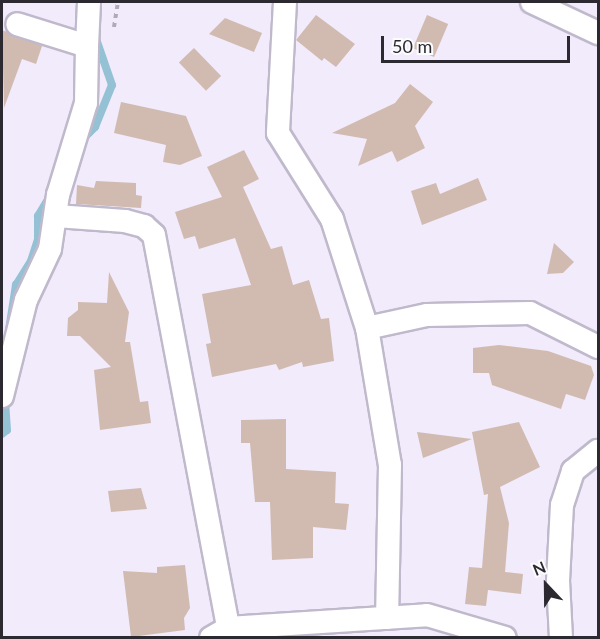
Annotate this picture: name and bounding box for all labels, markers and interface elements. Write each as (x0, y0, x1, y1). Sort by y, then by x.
scale bar (384, 24, 573, 62)
text: 50 m (392, 35, 432, 57)
north arrow (516, 555, 576, 615)
text: N (530, 557, 548, 579)

